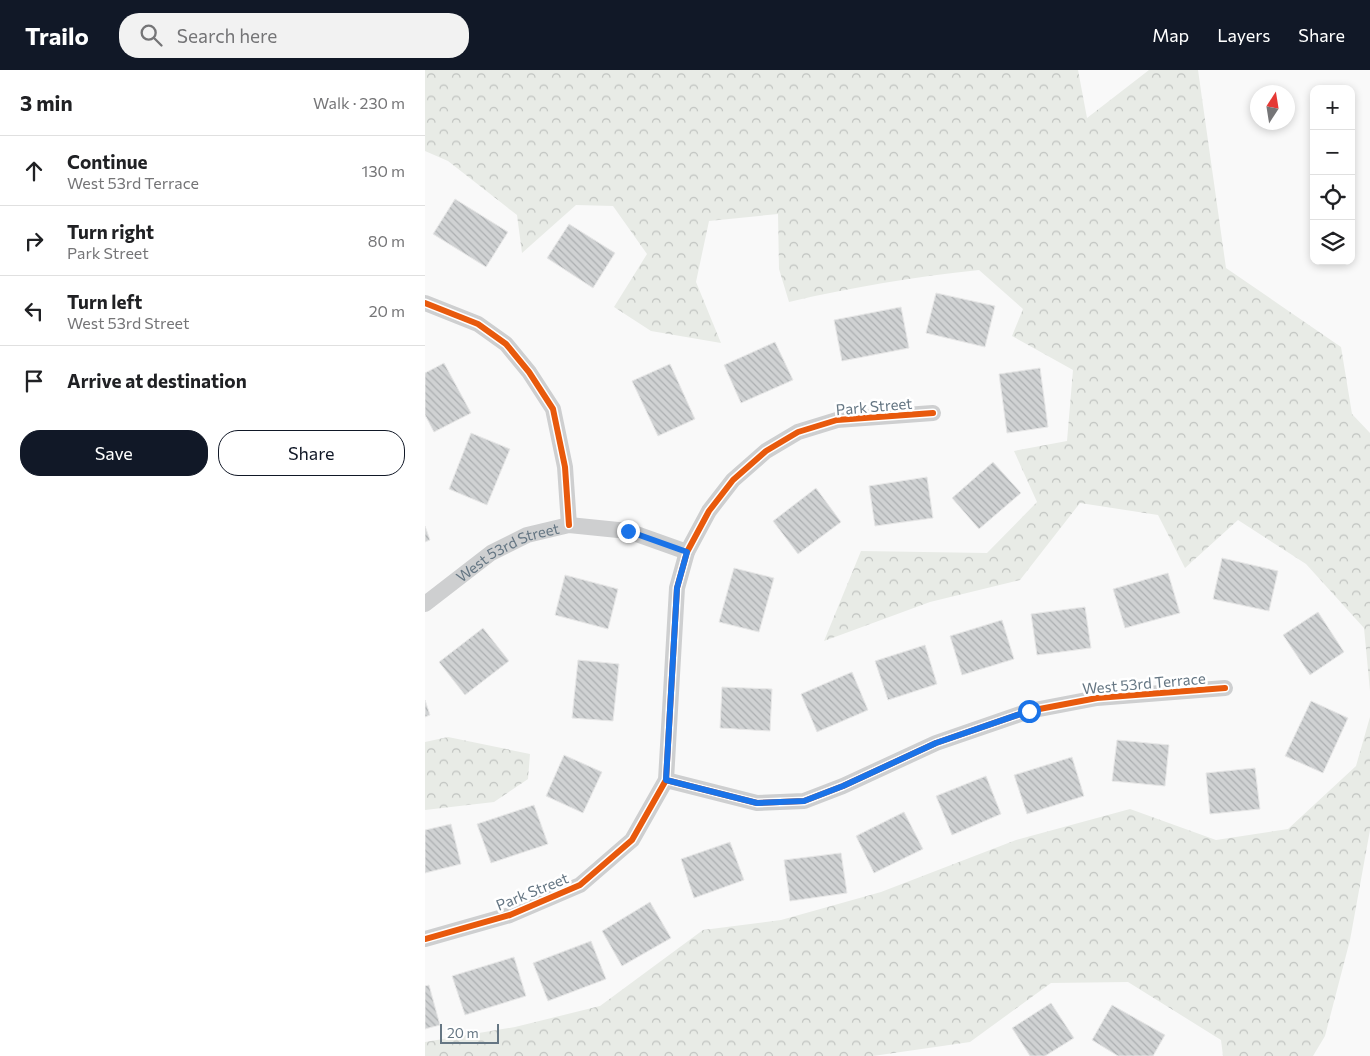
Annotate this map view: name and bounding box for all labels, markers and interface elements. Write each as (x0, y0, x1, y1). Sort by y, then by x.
search box (119, 13, 469, 58)
text: Trailo (25, 21, 89, 50)
icon: search (137, 21, 165, 49)
text: Search here (177, 24, 277, 47)
text: Map (1152, 24, 1189, 46)
text: Layers (1217, 24, 1270, 46)
text: Share (1298, 24, 1345, 46)
north arrow (1250, 85, 1295, 130)
map controls (1310, 85, 1355, 265)
button: + (1310, 85, 1355, 130)
text: 3 min (20, 90, 73, 115)
text: Walk · 230 m (313, 93, 405, 112)
button: − (1310, 130, 1355, 175)
text: Continue (67, 150, 147, 173)
icon: ahead (20, 157, 48, 185)
text: 130 m (362, 161, 405, 180)
text: West 53rd Terrace (67, 173, 199, 192)
button: locate (1310, 175, 1355, 220)
text: Turn right (67, 220, 154, 243)
button: layers (1310, 220, 1355, 265)
icon: right (20, 227, 48, 255)
text: 80 m (368, 231, 405, 250)
text: Park Street (67, 243, 149, 262)
text: Turn left (67, 290, 142, 313)
icon: left (20, 297, 48, 325)
text: 20 m (369, 301, 405, 320)
text: West 53rd Street (67, 313, 189, 332)
icon: arrive (20, 367, 48, 395)
text: Arrive at destination (67, 369, 247, 392)
street label: Park Street (835, 394, 913, 418)
button: Save (20, 430, 208, 476)
button: Share (218, 430, 405, 476)
street label: West 53rd Street (452, 519, 561, 586)
route end (617, 520, 640, 543)
street label: West 53rd Terrace (1082, 669, 1207, 697)
route start (1018, 700, 1041, 723)
street label: Park Street (493, 868, 571, 914)
scale bar (440, 1021, 499, 1044)
text: 20 m (447, 1024, 479, 1041)

